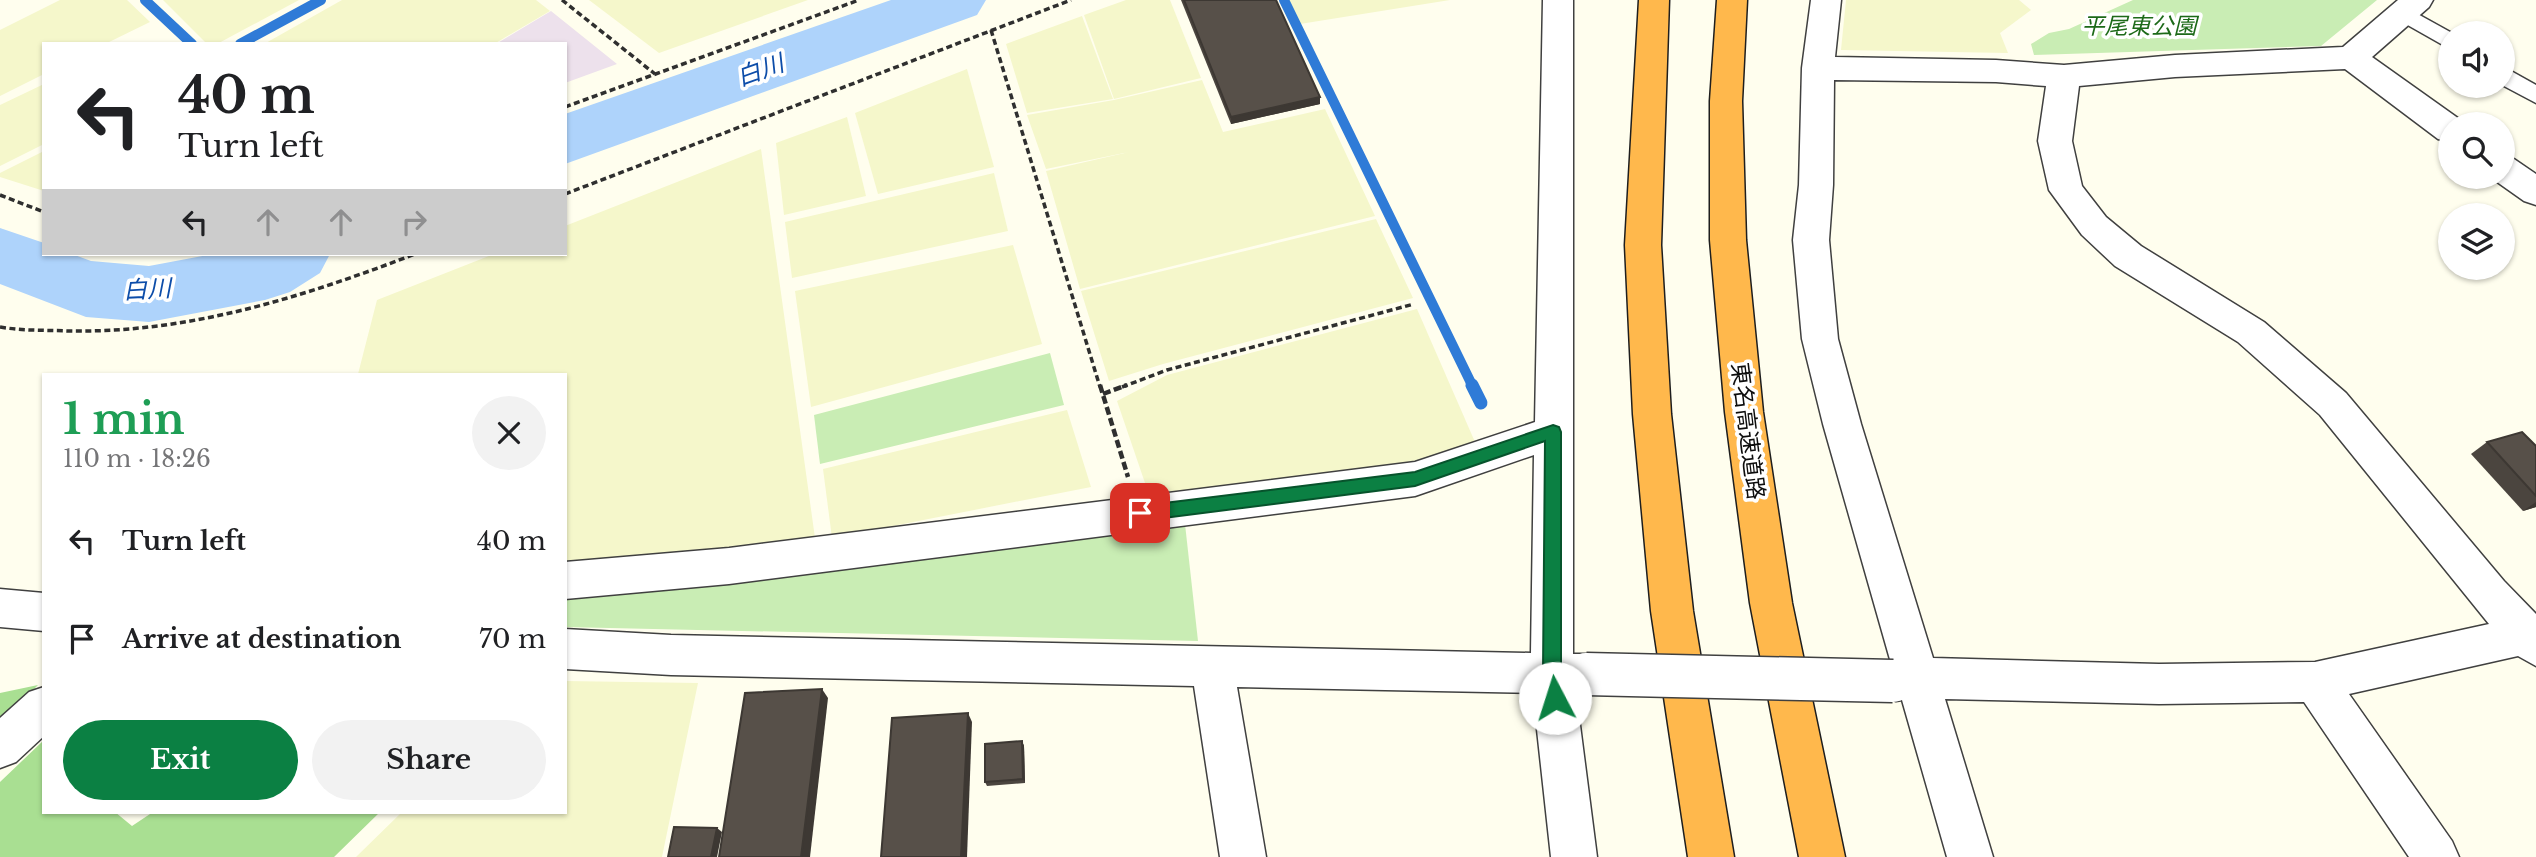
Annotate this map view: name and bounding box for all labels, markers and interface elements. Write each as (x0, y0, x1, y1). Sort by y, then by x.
park label: 平尾東公園 (2082, 12, 2200, 40)
map controls (2438, 21, 2515, 280)
button: sound (2438, 21, 2515, 98)
water label: 白川 (732, 47, 790, 92)
text: 40 m (178, 65, 315, 126)
icon: left (63, 70, 154, 161)
button: search (2438, 112, 2515, 189)
text: Turn left (178, 126, 324, 166)
icon: left (176, 203, 214, 241)
icon: ahead (249, 203, 287, 241)
icon: ahead (322, 203, 360, 241)
icon: right (395, 203, 433, 241)
button: layers (2438, 203, 2515, 280)
water label: 白川 (122, 273, 175, 305)
street label: 東名高速道路 (1726, 361, 1770, 501)
text: 1 min (63, 393, 185, 445)
button: close (472, 396, 546, 470)
text: 110 m · 18:26 (63, 445, 211, 473)
pin (1110, 483, 1170, 543)
icon: arrive (1121, 494, 1159, 532)
icon: left (63, 522, 101, 560)
text: Turn left (122, 525, 246, 557)
text: 40 m (477, 525, 546, 557)
icon: arrive (63, 620, 101, 658)
text: Arrive at destination (122, 623, 402, 655)
text: 70 m (479, 623, 546, 655)
position arrow (1518, 661, 1592, 735)
button: Exit (63, 720, 298, 800)
button: Share (312, 720, 546, 800)

